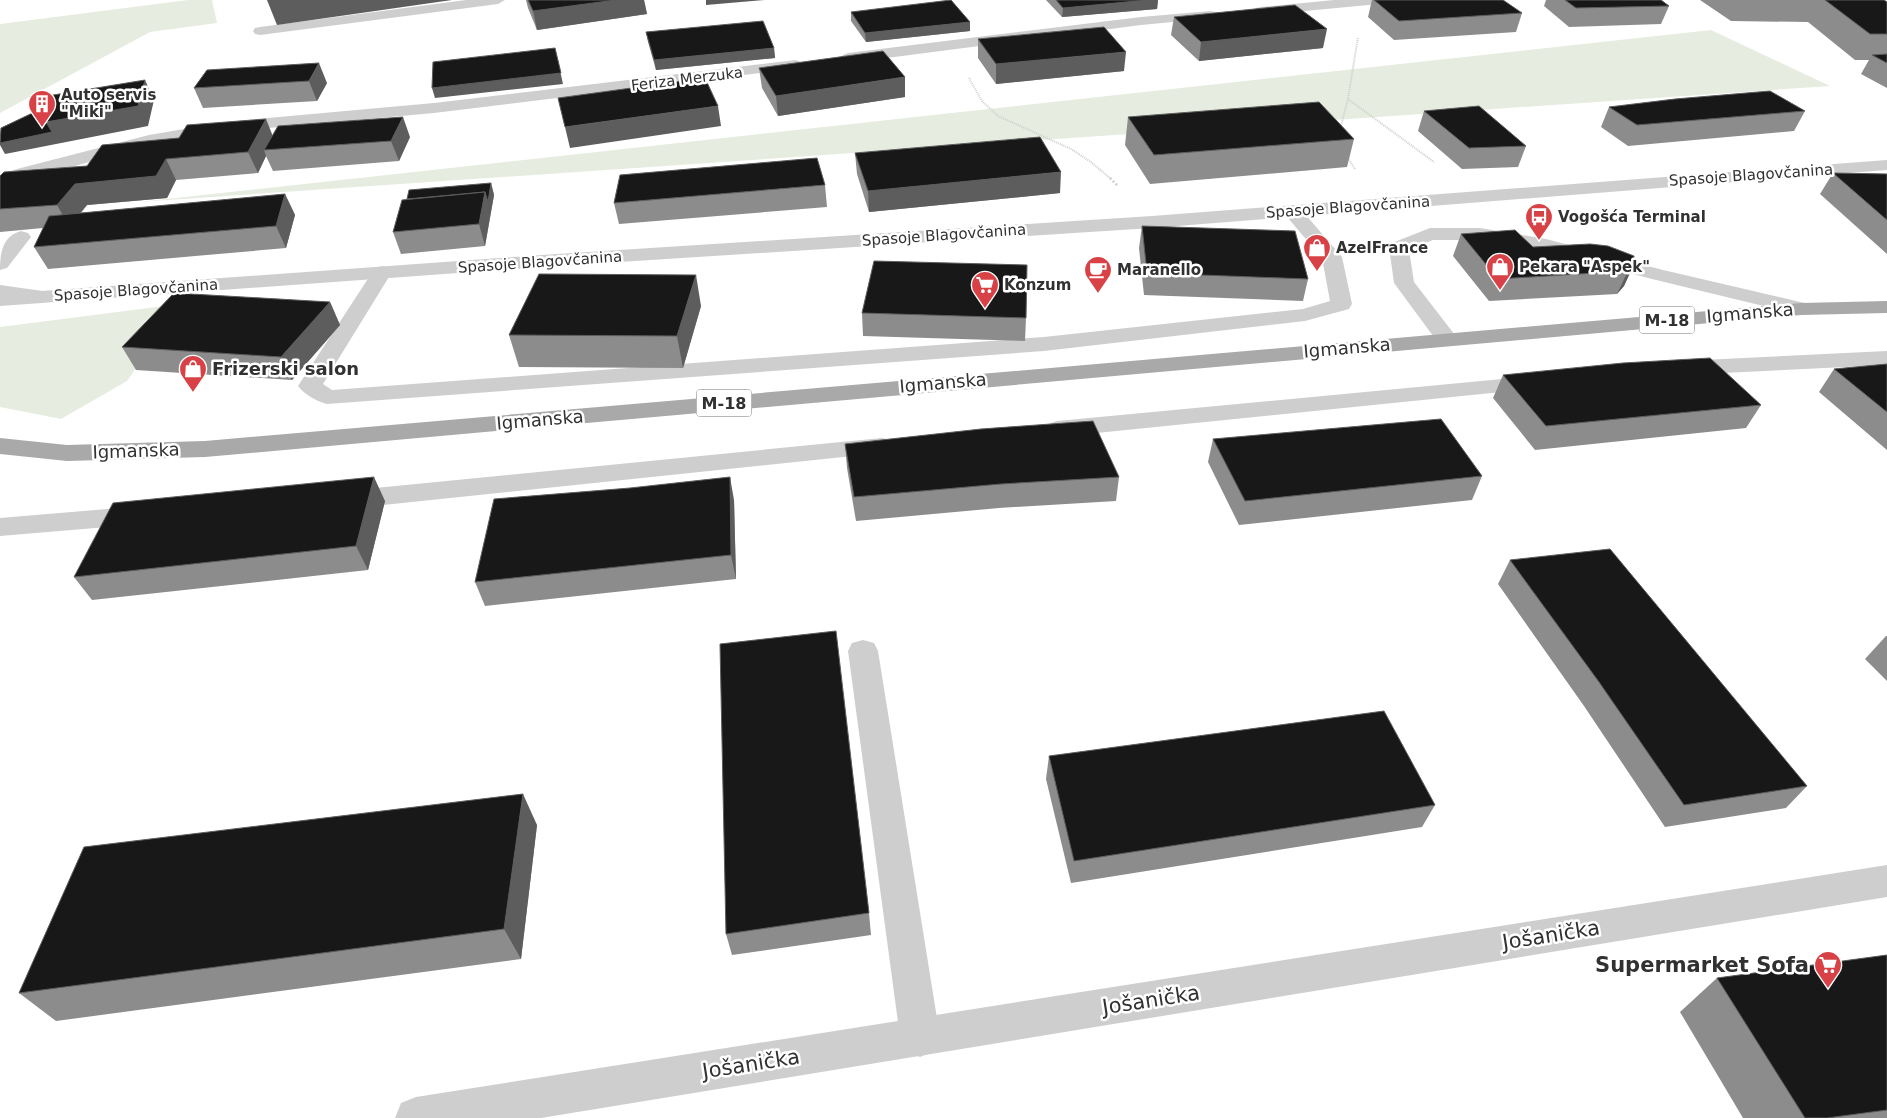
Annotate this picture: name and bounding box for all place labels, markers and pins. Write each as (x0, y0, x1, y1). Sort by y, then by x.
place label: Auto servis "Miki" (61, 86, 156, 121)
building icon: Auto servis "Miki" (27, 89, 57, 128)
bus stop icon: Vogošća Terminal (1524, 202, 1554, 241)
place label: Vogošća Terminal (1558, 208, 1706, 226)
shop icon: AzelFrance (1302, 233, 1332, 272)
place label: AzelFrance (1336, 239, 1428, 257)
shop icon: Pekara "Aspek" (1485, 252, 1515, 291)
cafe icon: Maranello (1083, 255, 1113, 294)
place label: Pekara "Aspek" (1519, 258, 1650, 276)
place label: Maranello (1117, 261, 1201, 279)
supermarket icon: Konzum (970, 270, 1000, 309)
place label: Konzum (1004, 276, 1071, 294)
shop icon: Frizerski salon (178, 354, 208, 393)
place label: Frizerski salon (212, 358, 359, 379)
supermarket icon: Supermarket Sofa (1813, 950, 1843, 989)
place label: Supermarket Sofa (1595, 953, 1809, 977)

